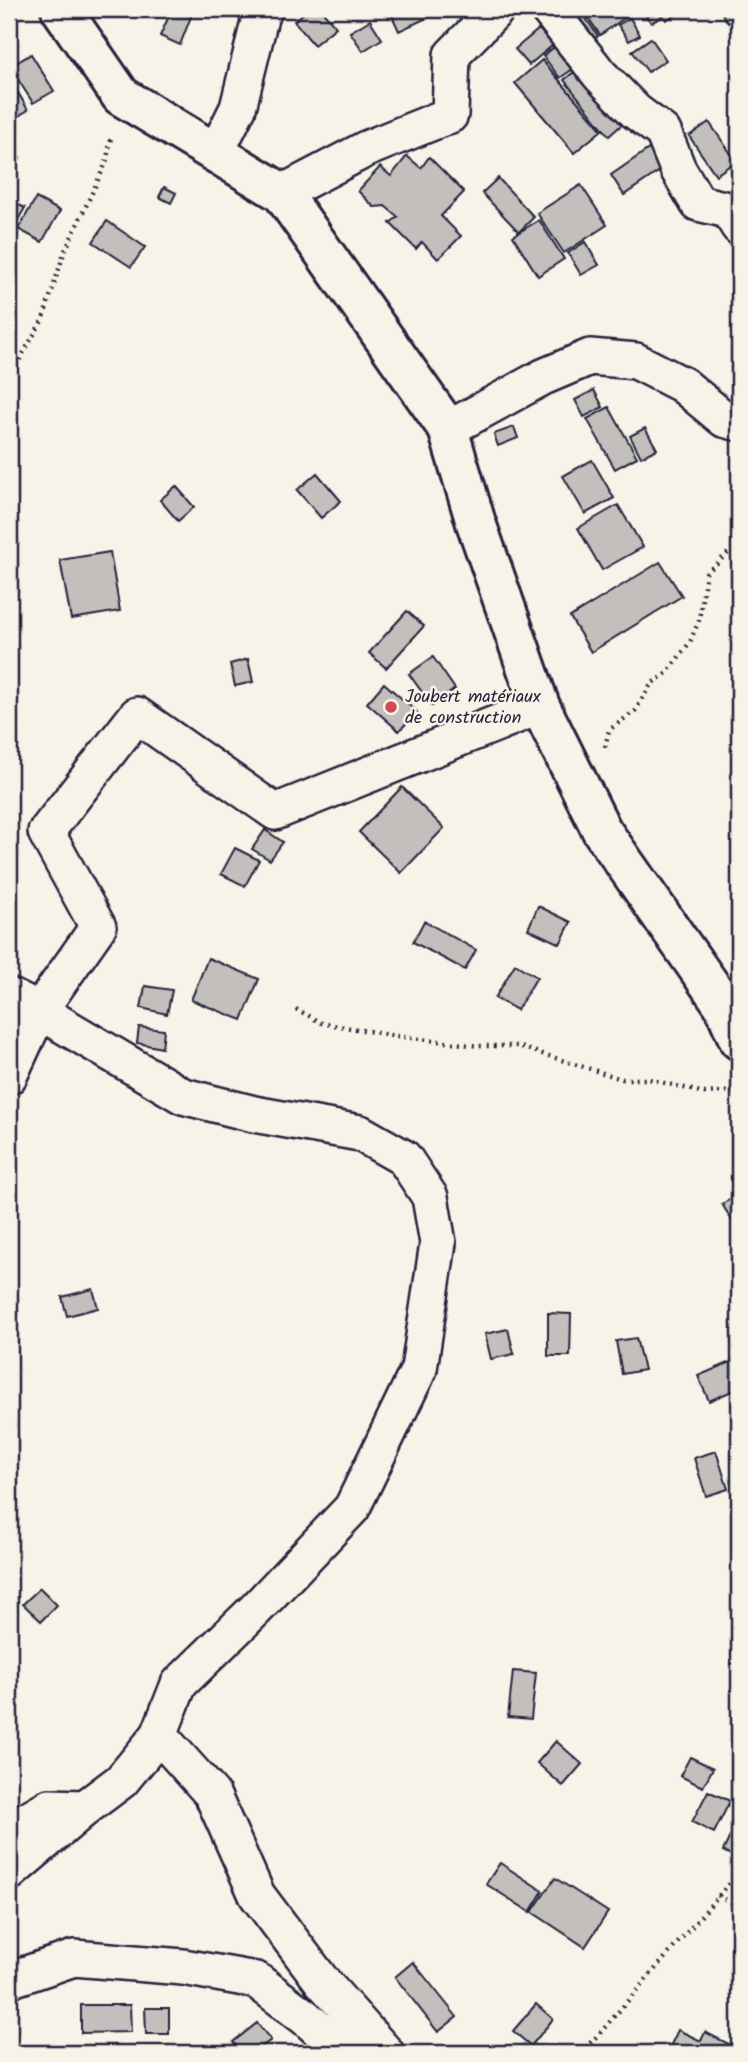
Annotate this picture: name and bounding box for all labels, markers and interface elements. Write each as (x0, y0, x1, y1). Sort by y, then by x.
place label: Joubert matériaux de construction (405, 683, 541, 733)
marker: Joubert matériaux de construction (383, 699, 399, 715)

